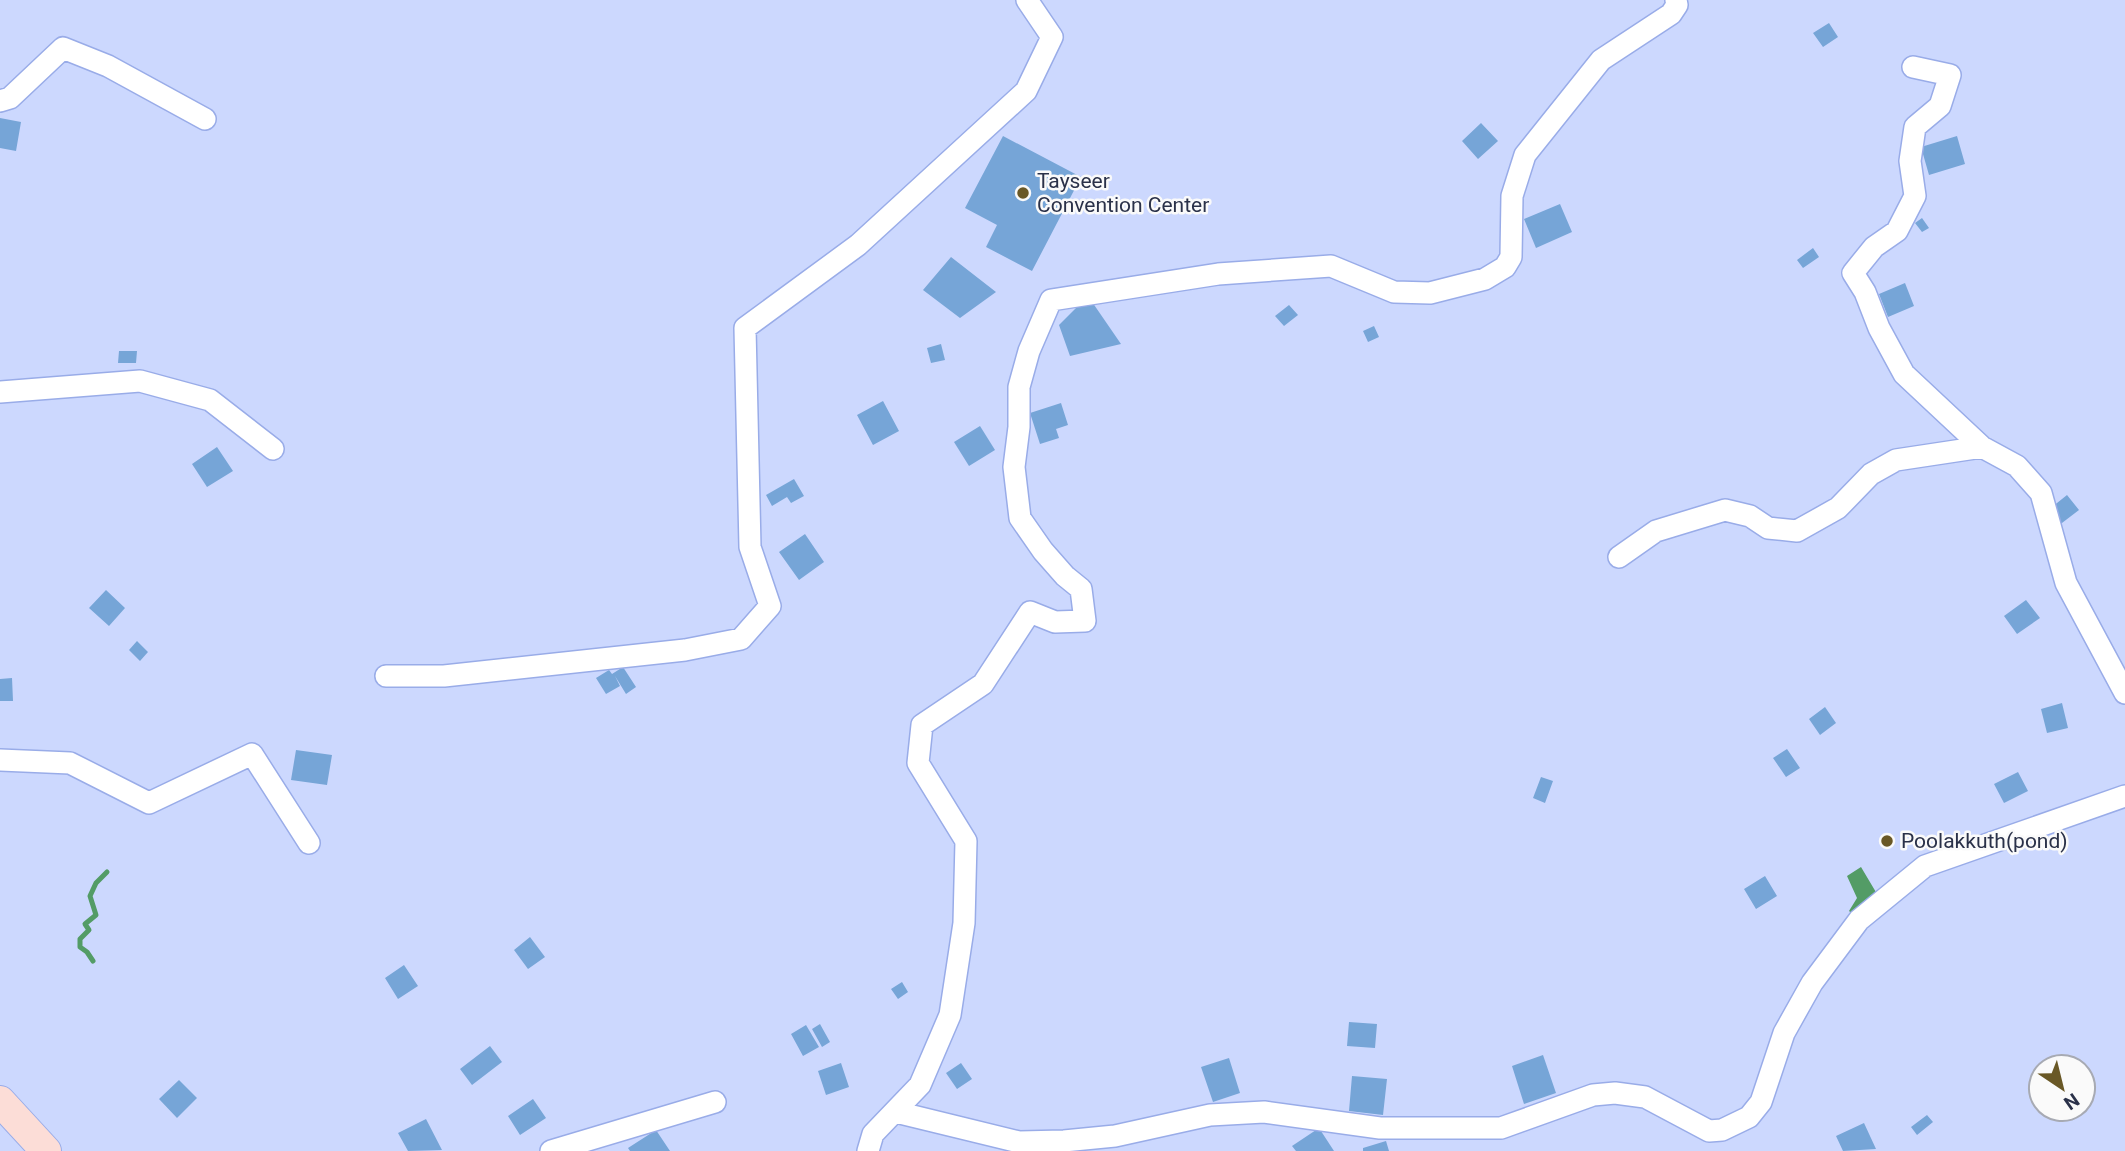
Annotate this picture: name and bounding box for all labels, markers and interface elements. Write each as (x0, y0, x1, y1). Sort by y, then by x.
place label: Tayseer Convention Center (1037, 169, 1209, 217)
marker: Tayseer Convention Center (1015, 185, 1031, 201)
place label: Poolakkuth(pond) (1901, 829, 2068, 853)
marker: Poolakkuth(pond) (1879, 833, 1895, 849)
north arrow (2027, 1053, 2097, 1123)
text: N (2059, 1088, 2084, 1115)

